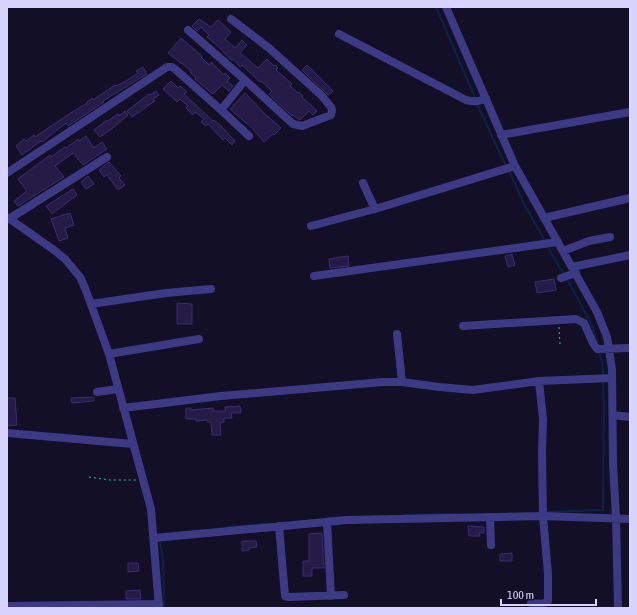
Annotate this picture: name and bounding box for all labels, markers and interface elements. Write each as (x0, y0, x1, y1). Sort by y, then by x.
scale bar (501, 581, 596, 607)
text: 100 m (507, 588, 534, 602)

